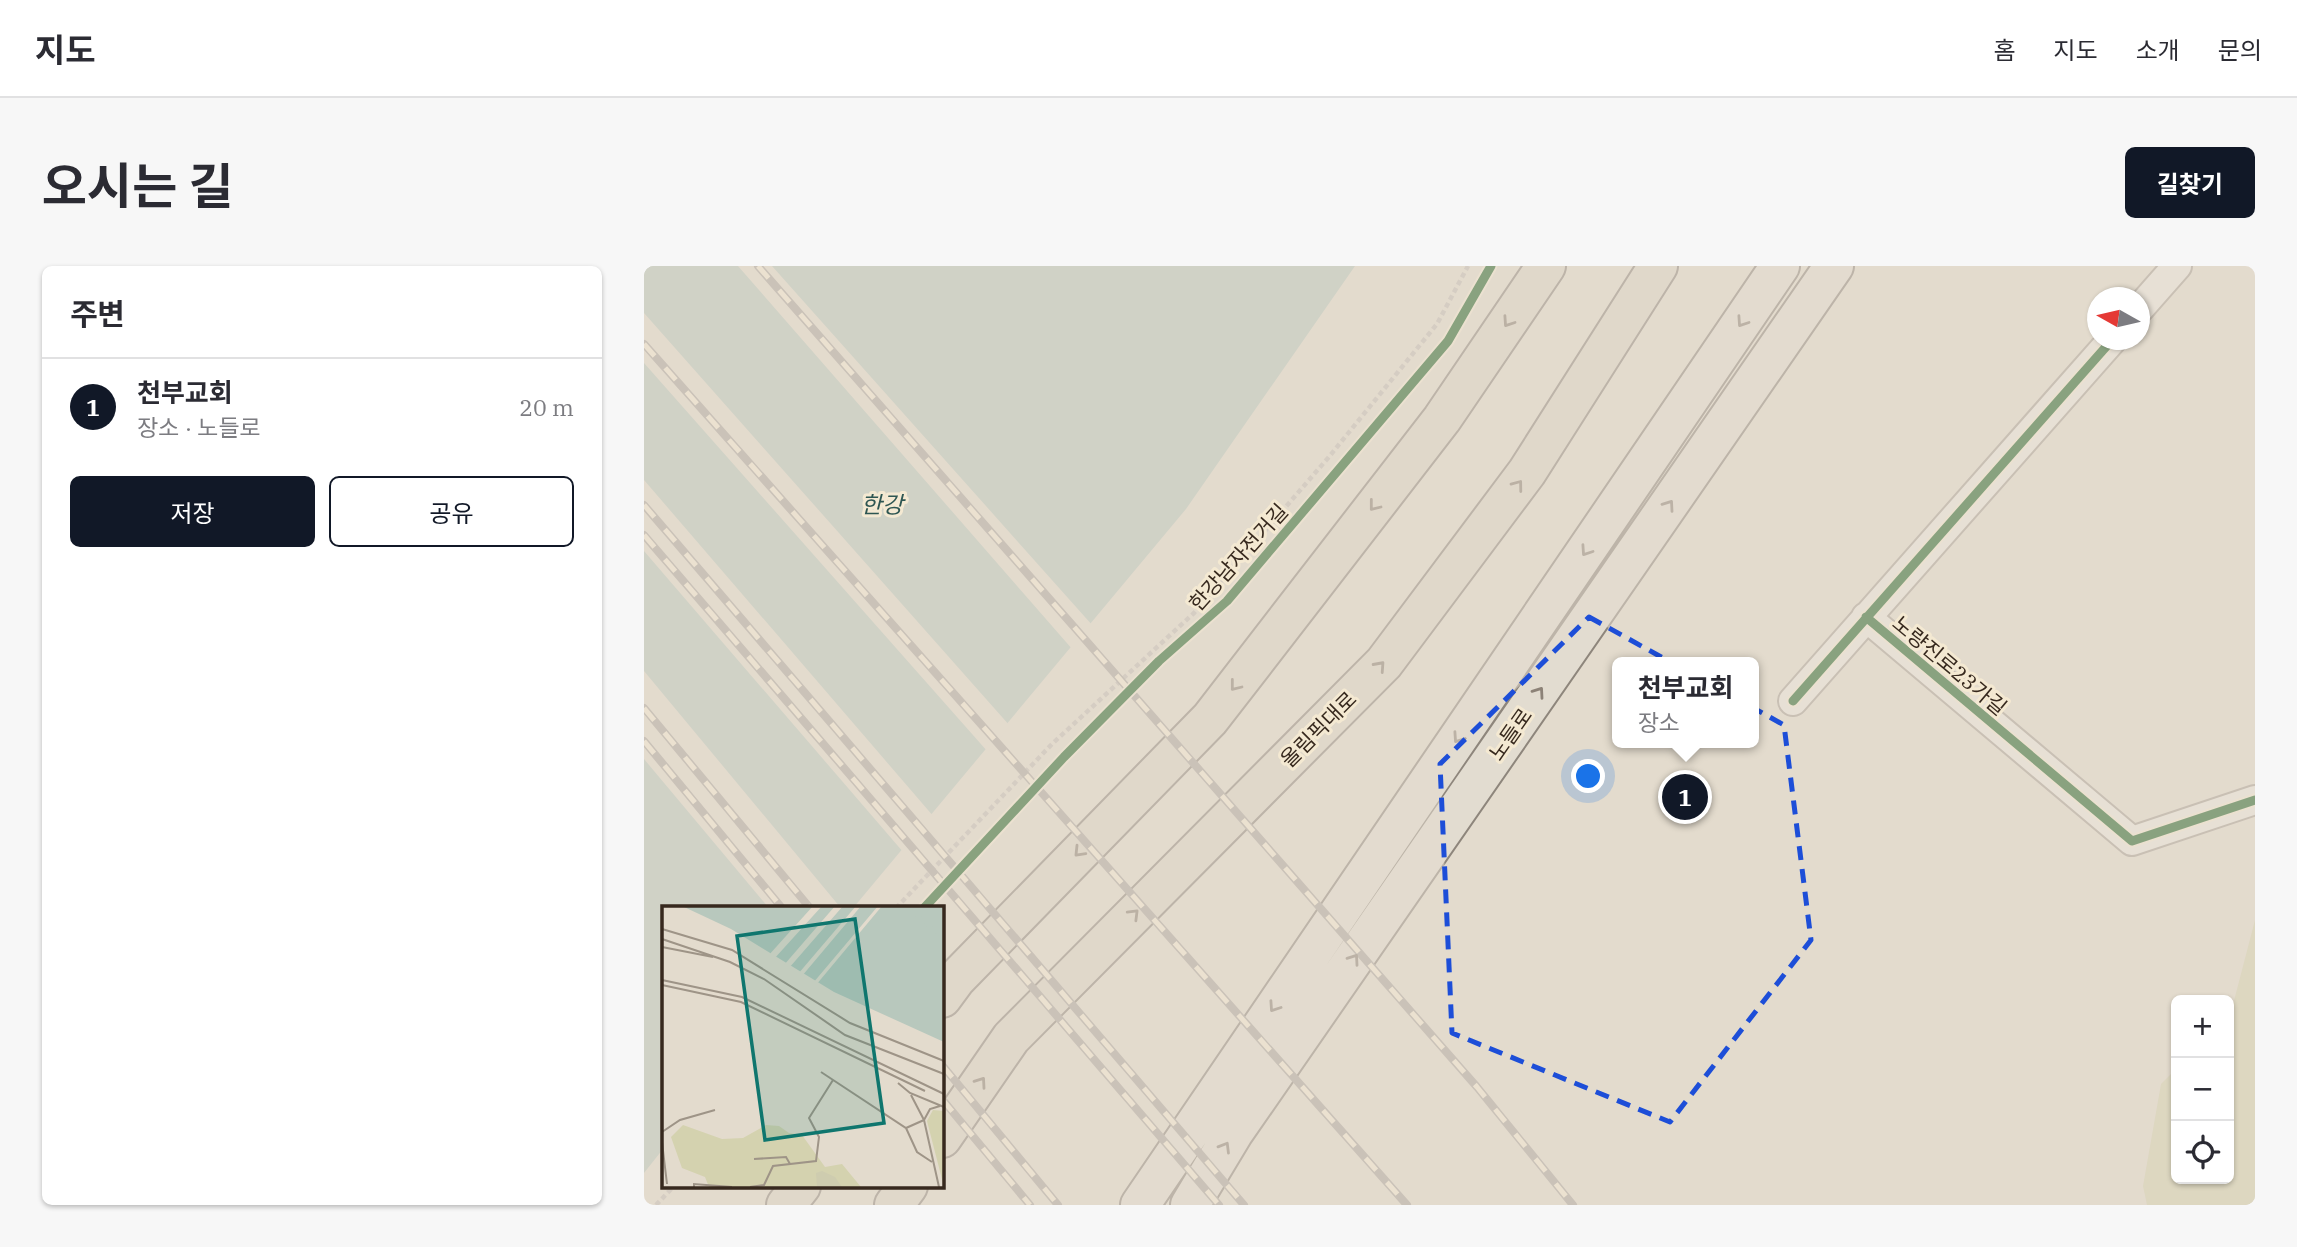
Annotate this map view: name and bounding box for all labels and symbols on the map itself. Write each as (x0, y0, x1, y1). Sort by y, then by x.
north arrow (2087, 287, 2150, 350)
one-way arrow (1738, 314, 1750, 327)
one-way arrow (1503, 315, 1516, 328)
one-way arrow (1509, 480, 1522, 492)
water label: 한강 (861, 489, 906, 519)
street label: 한강남자전거길 (1182, 497, 1294, 617)
one-way arrow (1370, 499, 1383, 511)
one-way arrow (1661, 500, 1673, 513)
one-way arrow (1582, 543, 1594, 556)
street label: 노량진로23가길 (1887, 609, 2013, 721)
one-way arrow (1372, 661, 1384, 674)
one-way arrow (1230, 679, 1243, 691)
street label: 올림픽대로 (1274, 685, 1362, 773)
one-way arrow (1531, 686, 1544, 699)
street label: 노들로 (1482, 702, 1538, 766)
one-way arrow (1453, 731, 1466, 744)
your location (1571, 759, 1605, 793)
pin: 1 (1662, 771, 1708, 823)
one-way arrow (1075, 844, 1088, 857)
inset map (662, 906, 943, 1188)
one-way arrow (1125, 910, 1138, 923)
one-way arrow (1346, 954, 1358, 967)
one-way arrow (1270, 999, 1282, 1012)
one-way arrow (973, 1077, 985, 1090)
one-way arrow (1217, 1141, 1230, 1154)

